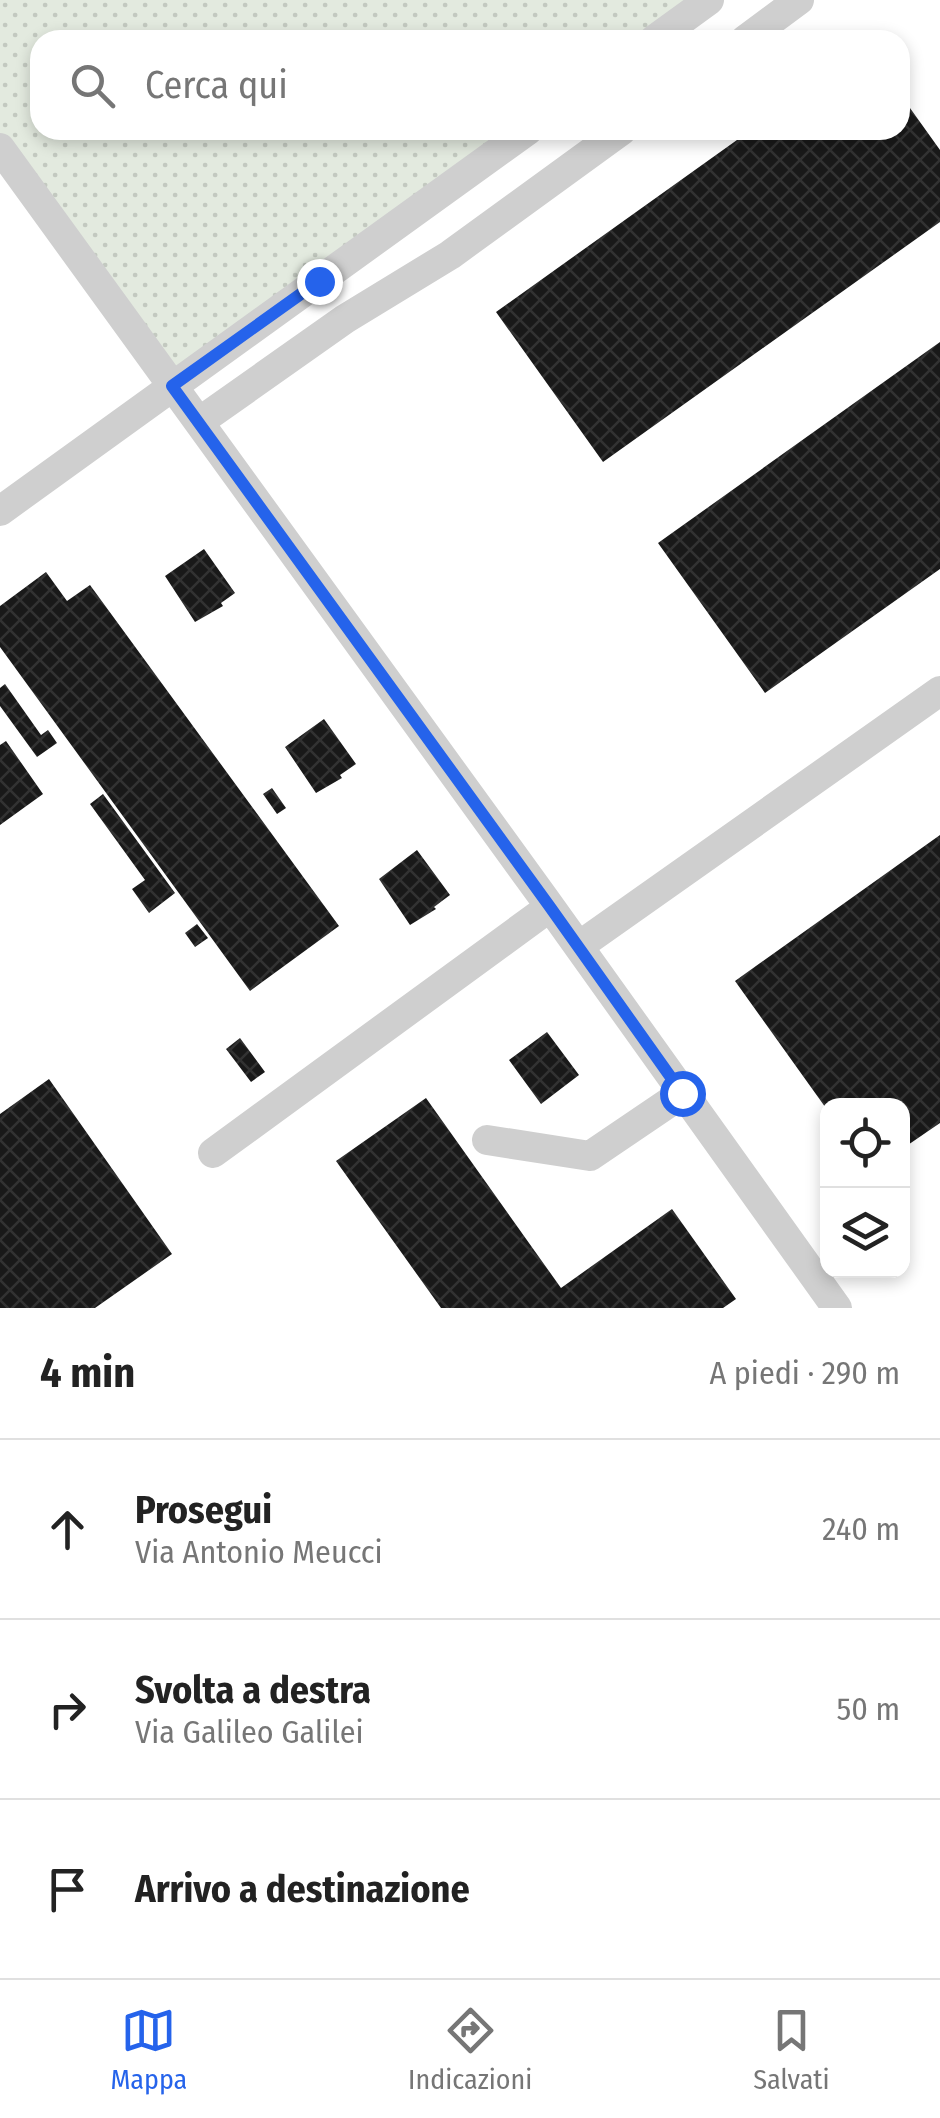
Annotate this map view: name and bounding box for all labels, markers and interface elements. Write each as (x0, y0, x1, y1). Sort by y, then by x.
search box (30, 30, 910, 140)
icon: search (65, 58, 120, 113)
text: Cerca qui (145, 62, 288, 108)
route end (297, 259, 343, 305)
route start (660, 1071, 706, 1117)
map controls (820, 1098, 910, 1278)
button: locate (820, 1098, 910, 1188)
button: layers (820, 1188, 910, 1278)
text: 4 min (40, 1348, 135, 1398)
text: A piedi · 290 m (709, 1354, 900, 1392)
text: Prosegui (135, 1487, 272, 1533)
icon: ahead (40, 1502, 95, 1557)
text: 240 m (822, 1510, 900, 1548)
text: Via Antonio Meucci (135, 1533, 383, 1571)
text: Svolta a destra (135, 1667, 371, 1713)
icon: right (40, 1682, 95, 1737)
text: 50 m (837, 1690, 900, 1728)
text: Via Galileo Galilei (135, 1713, 364, 1751)
icon: arrive (40, 1862, 95, 1917)
text: Arrivo a destinazione (135, 1866, 470, 1912)
tab: Mappa (110, 2003, 187, 2096)
tab: Indicazioni (408, 2003, 532, 2096)
tab: Salvati (753, 2003, 830, 2096)

